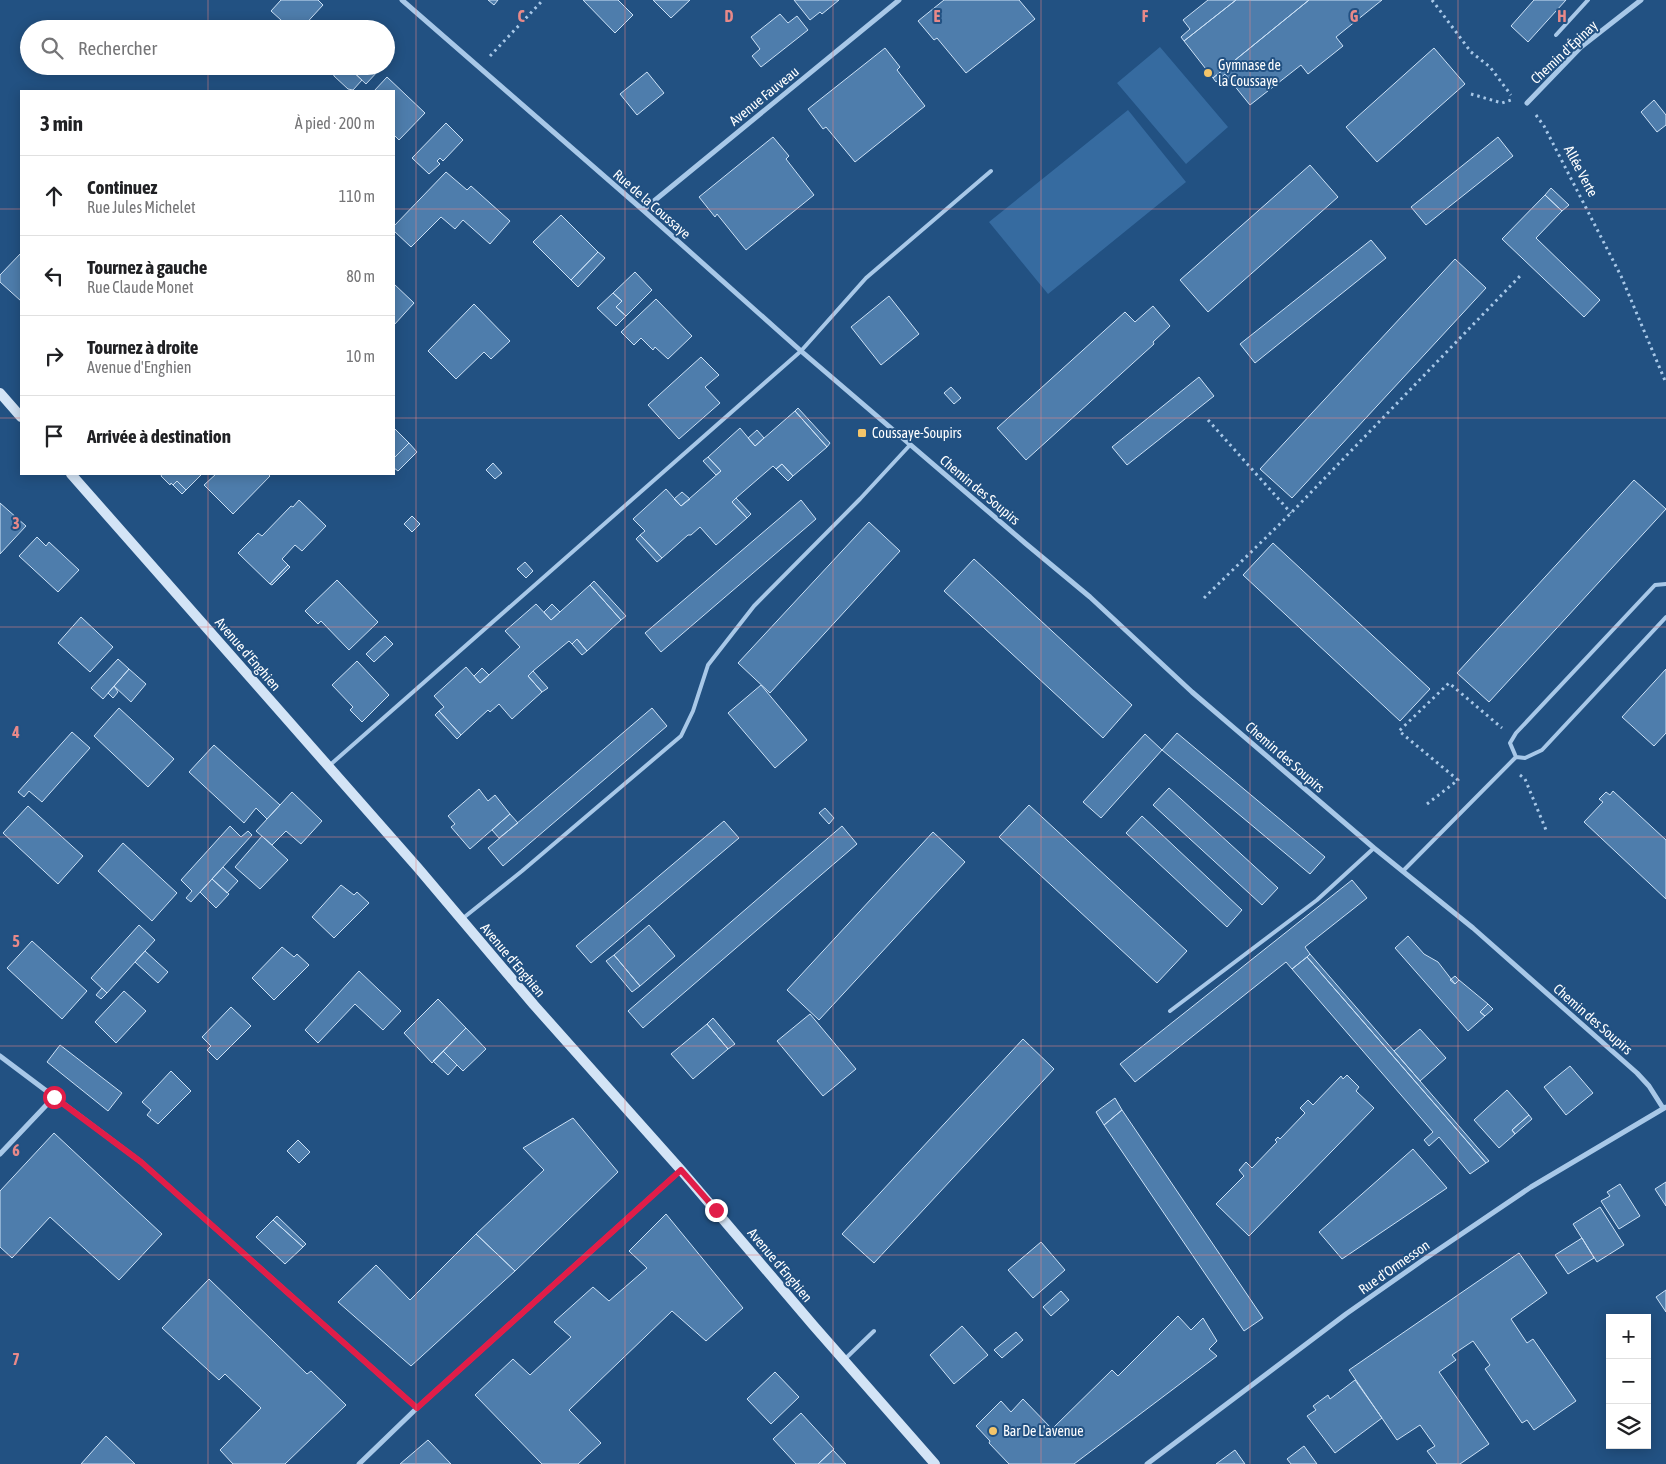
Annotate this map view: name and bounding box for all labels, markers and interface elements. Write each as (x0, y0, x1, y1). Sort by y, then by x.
text: C (517, 7, 525, 25)
text: D (725, 7, 734, 25)
text: E (934, 7, 941, 25)
text: F (1142, 7, 1149, 25)
text: G (1350, 7, 1359, 25)
text: H (1557, 7, 1567, 25)
street label: Chemin d'Épinay (1527, 17, 1601, 87)
search box (20, 20, 395, 75)
icon: search (38, 34, 66, 62)
text: Rechercher (78, 37, 157, 59)
place label: Gymnase de la Coussaye (1218, 57, 1281, 89)
street label: Avenue Fauveau (726, 63, 802, 129)
marker: Gymnase de la Coussaye (1202, 67, 1214, 79)
text: 3 min (40, 111, 83, 135)
text: À pied · 200 m (295, 114, 375, 132)
street label: Allée Verte (1561, 143, 1601, 199)
street label: Rue de la Coussaye (610, 166, 694, 242)
text: Continuez (87, 176, 157, 198)
icon: ahead (40, 182, 68, 210)
text: 110 m (339, 187, 375, 205)
text: Rue Jules Michelet (87, 198, 196, 216)
text: Tournez à gauche (87, 256, 207, 278)
icon: left (40, 262, 68, 290)
text: 80 m (346, 267, 375, 285)
text: Rue Claude Monet (87, 278, 194, 296)
text: Tournez à droite (87, 336, 198, 358)
icon: right (40, 342, 68, 370)
text: 10 m (346, 347, 375, 365)
text: Avenue d'Enghien (87, 358, 192, 376)
icon: arrive (40, 422, 68, 450)
text: Arrivée à destination (87, 425, 231, 447)
place label: Coussaye-Soupirs (872, 425, 962, 441)
marker: Coussaye-Soupirs (856, 427, 868, 439)
street label: Chemin des Soupirs (937, 452, 1023, 528)
text: 3 (12, 514, 20, 532)
street label: Avenue d'Enghien (212, 614, 284, 694)
street label: Chemin des Soupirs (1242, 718, 1328, 796)
text: 4 (11, 723, 20, 741)
street label: Avenue d'Enghien (477, 920, 549, 1000)
text: 5 (12, 932, 20, 950)
street label: Chemin des Soupirs (1550, 980, 1636, 1058)
route start (43, 1086, 66, 1109)
text: 6 (12, 1141, 20, 1159)
route end (705, 1199, 728, 1222)
street label: Avenue d'Enghien (744, 1225, 816, 1305)
street label: Rue d'Ormesson (1355, 1237, 1433, 1297)
map controls (1606, 1314, 1651, 1449)
button: + (1606, 1314, 1651, 1359)
text: 7 (12, 1350, 20, 1368)
button: − (1606, 1359, 1651, 1404)
button: layers (1606, 1404, 1651, 1449)
place label: Bar De L'avenue (1003, 1423, 1084, 1439)
marker: Bar De L'avenue (987, 1425, 999, 1437)

